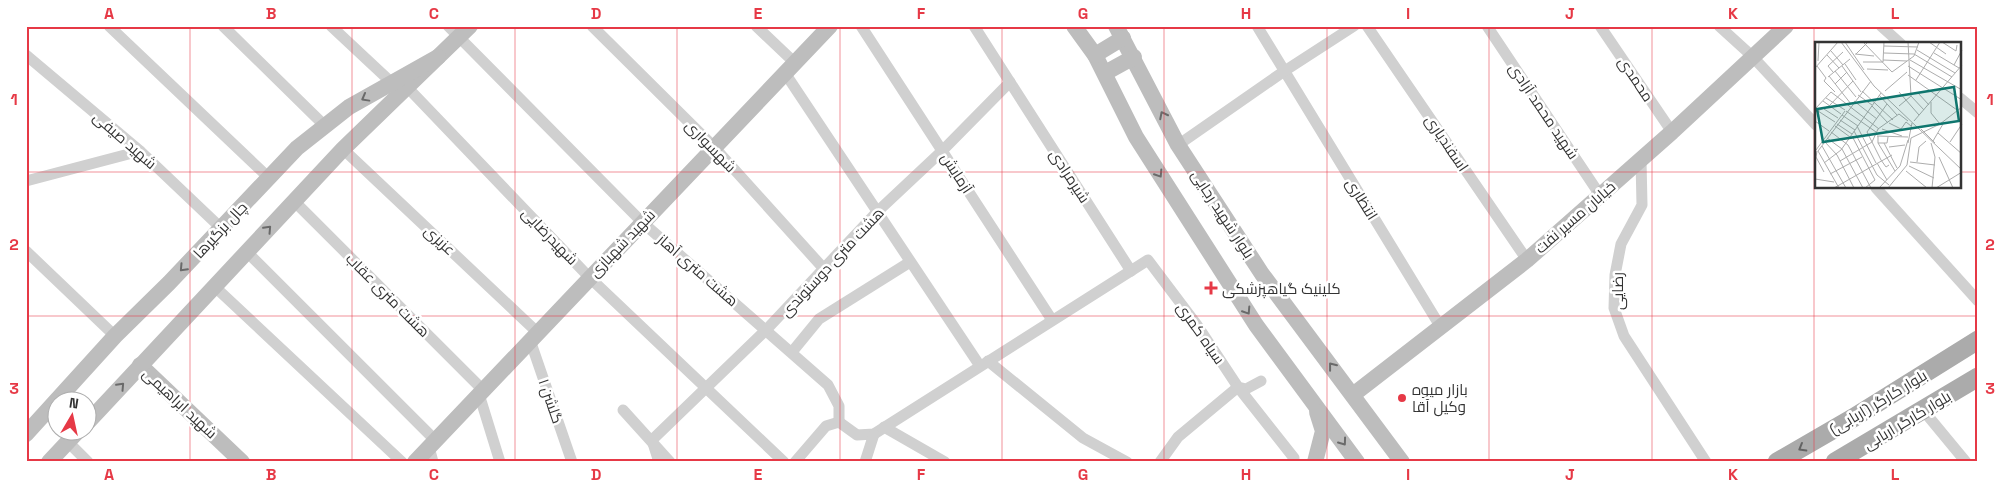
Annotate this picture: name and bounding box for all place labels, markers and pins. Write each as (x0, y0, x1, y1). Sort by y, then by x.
place label: کلینیک گیاهپزشکی (1222, 279, 1341, 299)
marker: کلینیک گیاهپزشکی (1204, 281, 1218, 295)
place label: بازار میوه وکیل آقا (1412, 380, 1468, 417)
marker: بازار میوه وکیل آقا (1396, 392, 1408, 404)

